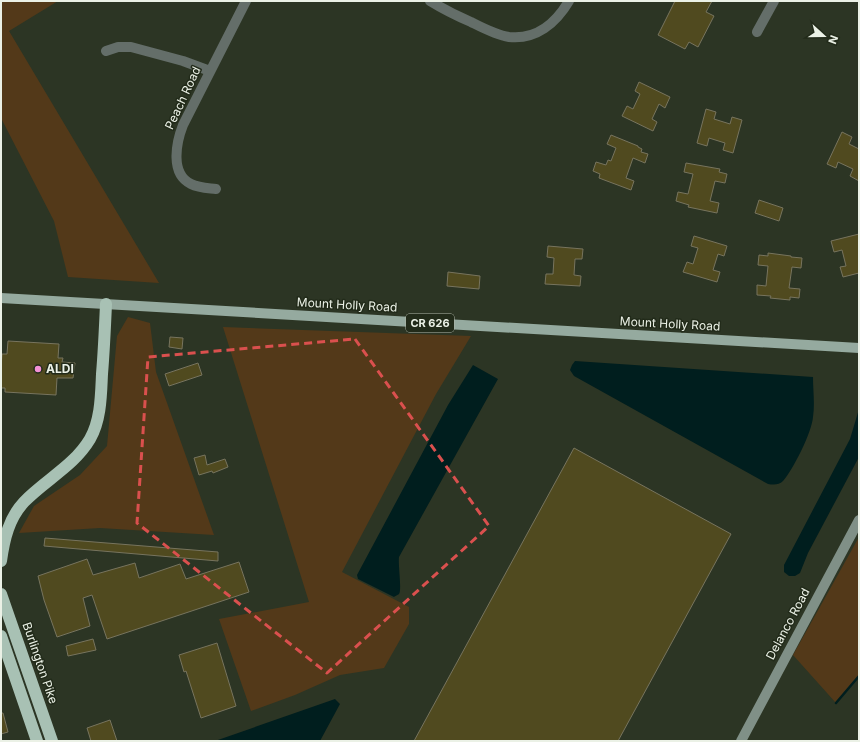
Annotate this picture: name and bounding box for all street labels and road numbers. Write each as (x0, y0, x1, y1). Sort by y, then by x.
street label: Peach Road (161, 64, 204, 132)
street label: Mount Holly Road (296, 294, 398, 315)
street label: Mount Holly Road (619, 313, 721, 334)
road number: CR 626 (406, 314, 454, 332)
street label: Delanco Road (762, 585, 813, 662)
street label: Burlington Pike (20, 620, 61, 706)

